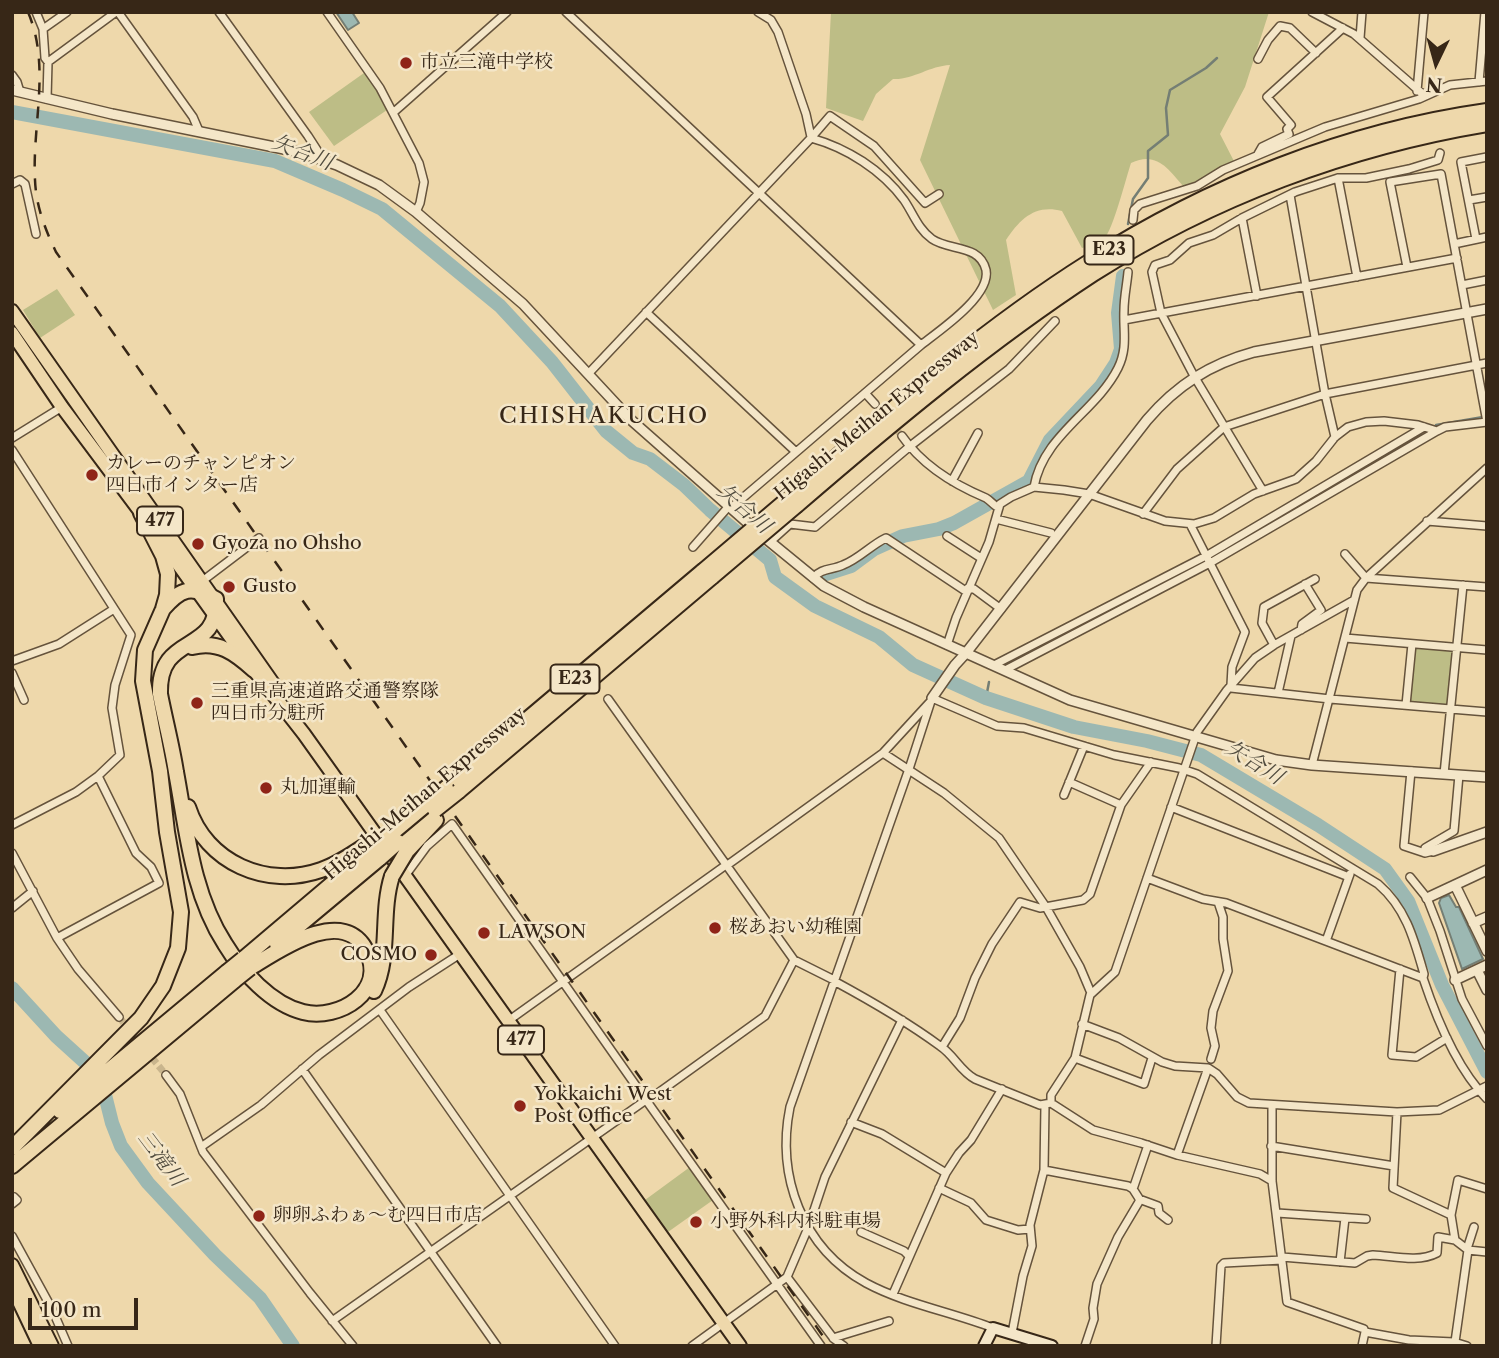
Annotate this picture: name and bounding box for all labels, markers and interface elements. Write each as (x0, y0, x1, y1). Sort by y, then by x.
north arrow (1401, 28, 1471, 98)
place label: 市立三滝中学校 (420, 52, 553, 74)
marker: 市立三滝中学校 (398, 55, 414, 71)
text: N (1425, 72, 1443, 97)
water label: 矢合川 (268, 130, 336, 176)
road number: E23 (1084, 236, 1134, 264)
street label: Higashi-Meihan Expressway (770, 326, 984, 506)
district label: CHISHAKUCHO (500, 402, 708, 430)
place label: カレーのチャンピオン 四日市インター店 (106, 453, 296, 497)
marker: カレーのチャンピオン 四日市インター店 (84, 467, 100, 483)
water label: 矢合川 (712, 479, 776, 539)
road number: 477 (137, 506, 183, 536)
place label: Gyoza no Ohsho (212, 533, 362, 555)
marker: Gyoza no Ohsho (190, 536, 206, 552)
place label: Gusto (243, 576, 297, 598)
marker: Gusto (221, 579, 237, 595)
road number: E23 (550, 664, 600, 694)
place label: 三重県高速道路交通警察隊 四日市分駐所 (211, 681, 439, 725)
marker: 三重県高速道路交通警察隊 四日市分駐所 (189, 695, 205, 711)
street label: Higashi-Meihan Expressway (319, 703, 531, 885)
water label: 矢合川 (1221, 736, 1287, 790)
place label: 丸加運輸 (280, 777, 356, 799)
marker: 丸加運輸 (258, 780, 274, 796)
place label: 桜あおい幼稚園 (729, 917, 862, 939)
marker: 桜あおい幼稚園 (707, 920, 723, 936)
place label: LAWSON (498, 922, 586, 944)
marker: LAWSON (476, 925, 492, 941)
place label: COSMO (340, 944, 417, 966)
marker: COSMO (423, 947, 439, 963)
road number: 477 (498, 1026, 544, 1055)
place label: Yokkaichi West Post Office (534, 1084, 672, 1128)
marker: Yokkaichi West Post Office (512, 1098, 528, 1114)
water label: 三滝川 (132, 1126, 190, 1192)
place label: 卵卵ふわぁ～む四日市店 (273, 1205, 482, 1227)
marker: 卵卵ふわぁ～む四日市店 (251, 1208, 267, 1224)
place label: 小野外科内科駐車場 (710, 1211, 881, 1233)
marker: 小野外科内科駐車場 (688, 1214, 704, 1230)
scale bar (32, 1284, 142, 1328)
text: 100 m (41, 1297, 102, 1322)

